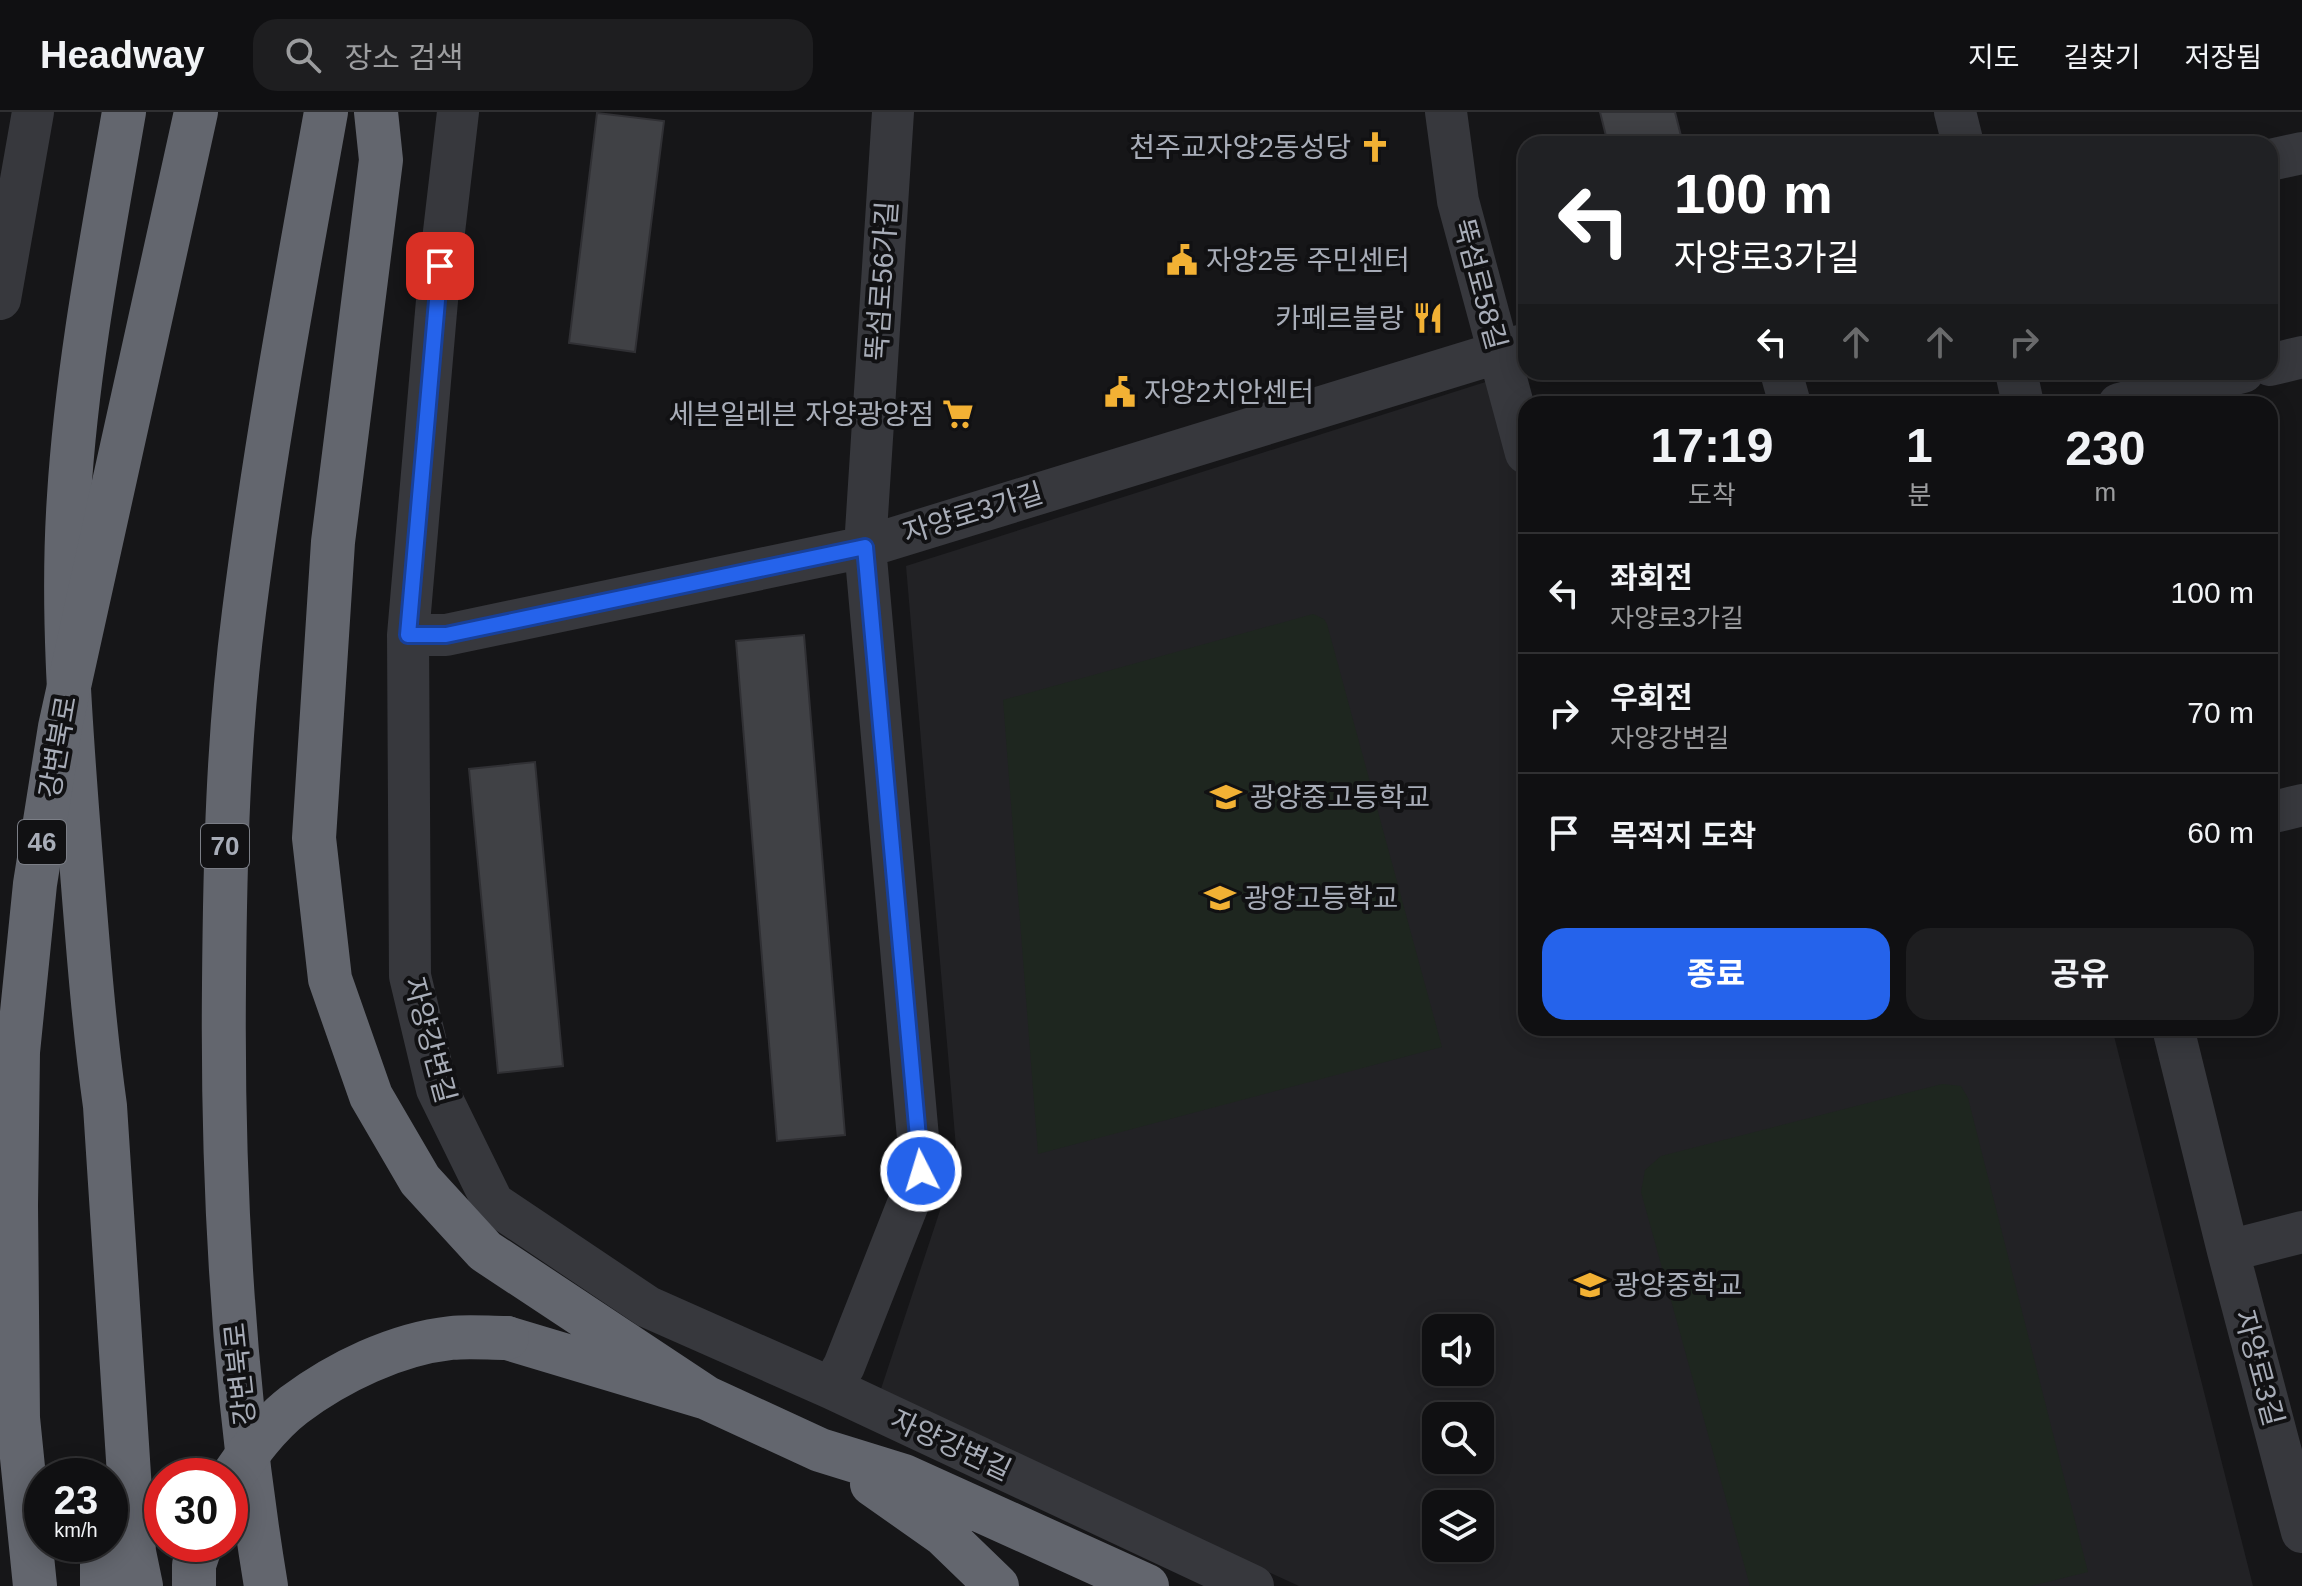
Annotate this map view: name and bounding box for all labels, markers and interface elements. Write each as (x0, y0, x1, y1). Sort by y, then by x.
search box (253, 19, 813, 91)
icon: search (281, 33, 325, 77)
text: Headway (40, 34, 205, 76)
text: 장소 검색 (345, 41, 464, 74)
text: 지도 (1968, 42, 2019, 73)
text: 길찾기 (2063, 42, 2141, 73)
text: 저장됨 (2185, 42, 2262, 73)
church icon: 천주교자양2동성당 (1358, 130, 1392, 164)
place label: 천주교자양2동성당 (1129, 132, 1351, 163)
text: 100 m (1674, 162, 1833, 225)
icon: left (1542, 168, 1646, 272)
street label: 뚝섬로56가길 (861, 200, 903, 362)
street label: 뚝섬로58길 (1448, 215, 1512, 353)
pin (406, 232, 474, 300)
text: 자양로3가길 (1674, 237, 1860, 278)
public building icon: 자양2동 주민센터 (1165, 243, 1199, 277)
icon: arrive (418, 244, 462, 288)
place label: 자양2동 주민센터 (1206, 245, 1410, 276)
restaurant icon: 카페르블랑 (1411, 301, 1445, 335)
place label: 카페르블랑 (1275, 303, 1404, 334)
icon: left (1750, 320, 1794, 364)
icon: ahead (1834, 320, 1878, 364)
icon: ahead (1918, 320, 1962, 364)
icon: right (2002, 320, 2046, 364)
public building icon: 자양2치안센터 (1103, 375, 1137, 409)
place label: 자양2치안센터 (1144, 377, 1314, 408)
supermarket icon: 세븐일레븐 자양광양점 (941, 397, 975, 431)
place label: 세븐일레븐 자양광양점 (669, 399, 934, 430)
text: 17:19 (1651, 419, 1773, 472)
text: 1 (1906, 419, 1933, 472)
text: 230 (2065, 422, 2145, 475)
street label: 자양로3가길 (899, 477, 1047, 549)
text: m (2095, 477, 2116, 507)
text: 도착 (1688, 480, 1736, 510)
text: 분 (1907, 480, 1931, 510)
text: 좌회전 (1610, 561, 1693, 594)
icon: left (1542, 571, 1586, 615)
text: 100 m (2171, 576, 2254, 609)
text: 자양로3가길 (1610, 603, 1744, 633)
text: 우회전 (1610, 681, 1693, 714)
icon: right (1542, 691, 1586, 735)
street label: 강변북로 (34, 694, 82, 800)
text: 70 m (2187, 696, 2254, 729)
text: 자양강변길 (1610, 723, 1730, 753)
school or university icon: 광양중고등학교 (1209, 780, 1243, 814)
place label: 광양중고등학교 (1250, 782, 1430, 813)
icon: arrive (1542, 811, 1586, 855)
text: 60 m (2187, 816, 2254, 849)
text: 목적지 도착 (1610, 819, 1756, 852)
road number: 46 (18, 820, 66, 864)
road number: 70 (201, 824, 249, 868)
school or university icon: 광양고등학교 (1203, 881, 1237, 915)
place label: 광양고등학교 (1244, 883, 1399, 914)
button: 종료 (1542, 928, 1890, 1020)
button: 공유 (1906, 928, 2254, 1020)
street label: 자양강변길 (398, 974, 462, 1106)
position arrow (879, 1129, 963, 1213)
school or university icon: 광양중학교 (1573, 1268, 1607, 1302)
place label: 광양중학교 (1614, 1270, 1743, 1301)
street label: 자양로3길 (2229, 1307, 2289, 1429)
map controls (1422, 1314, 1494, 1562)
button: sound (1422, 1314, 1494, 1386)
street label: 강변북로 (219, 1321, 261, 1427)
button: search (1422, 1402, 1494, 1474)
street label: 자양강변길 (886, 1404, 1016, 1486)
speed limit sign: 30 (144, 1458, 248, 1562)
text: 23 (54, 1478, 98, 1522)
button: layers (1422, 1490, 1494, 1562)
text: km/h (54, 1519, 98, 1541)

